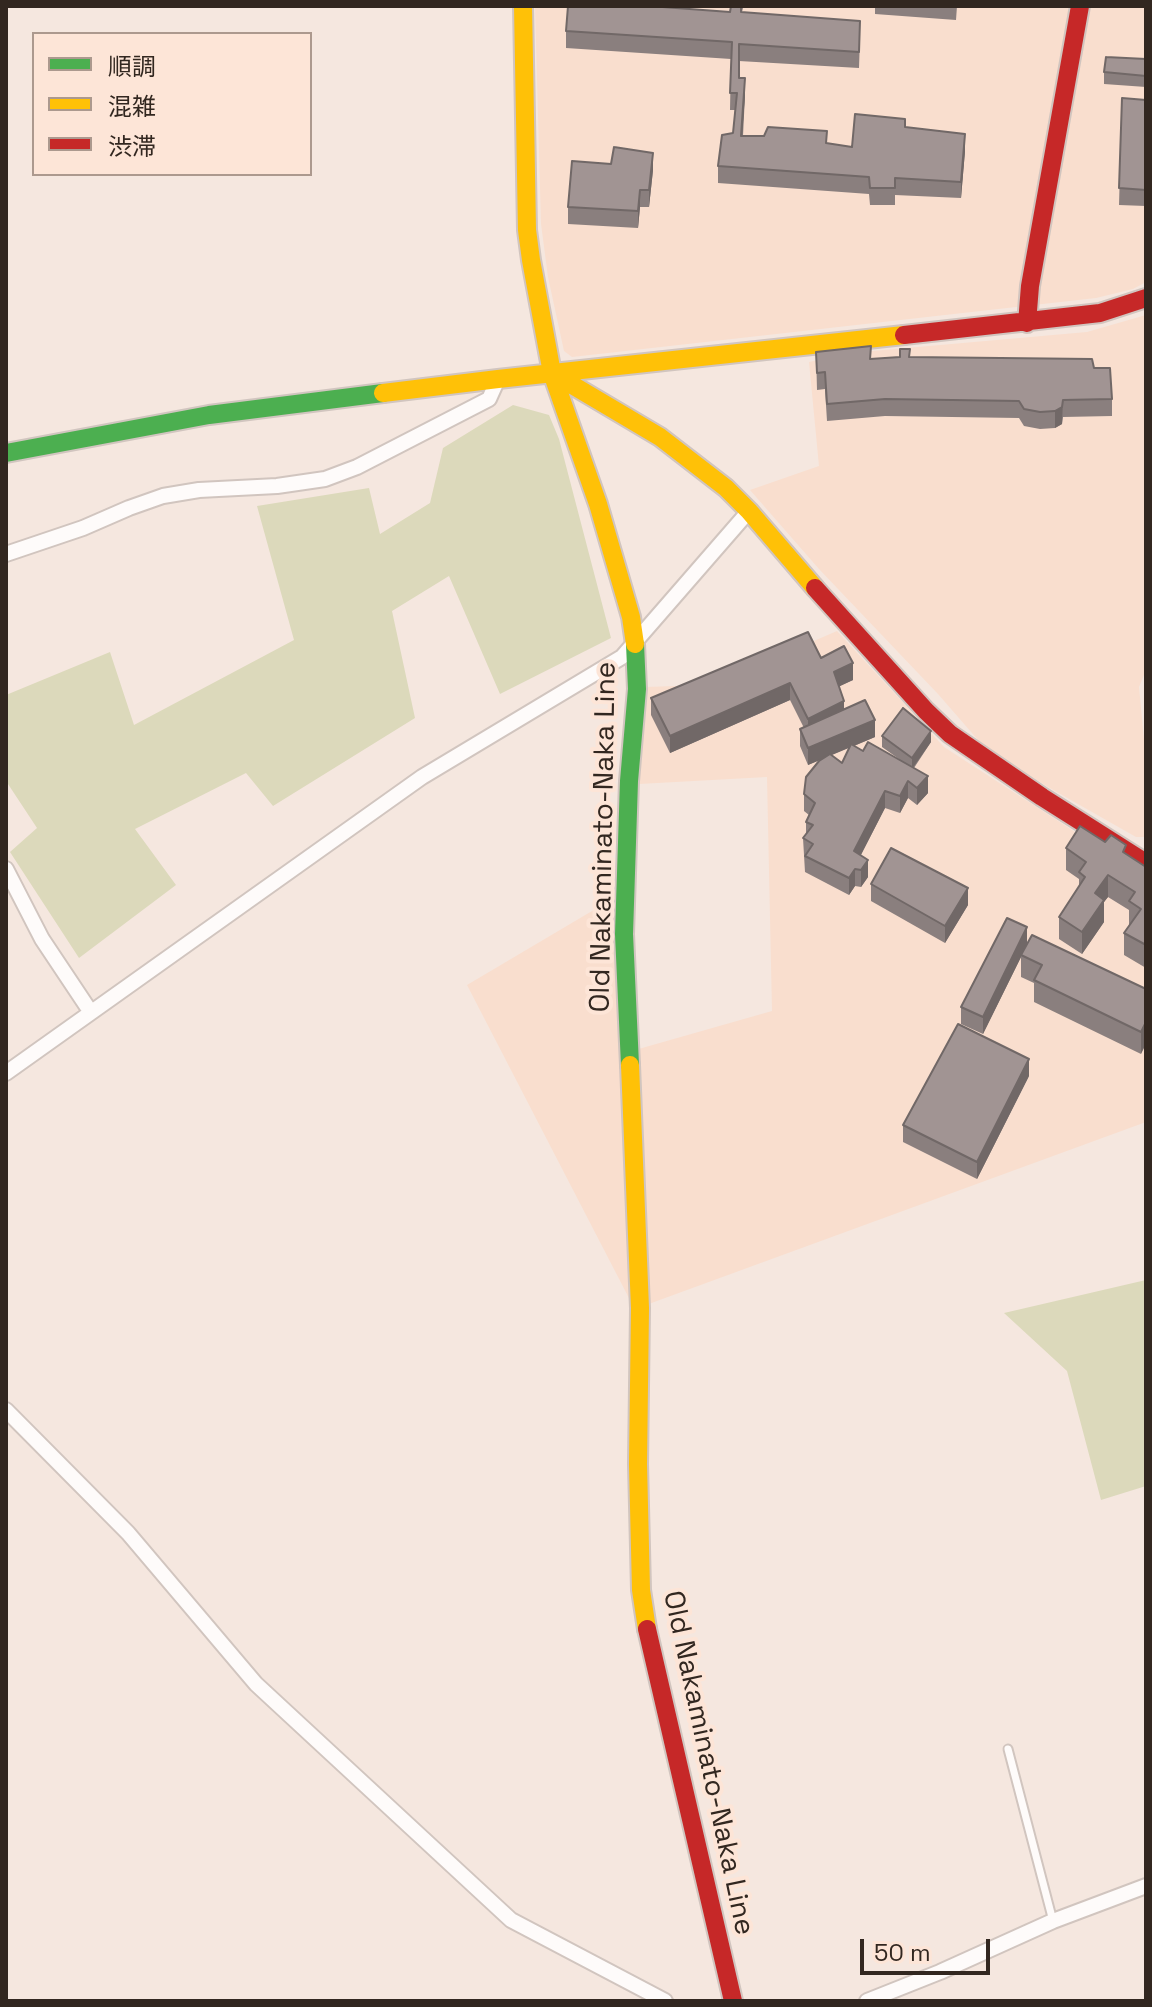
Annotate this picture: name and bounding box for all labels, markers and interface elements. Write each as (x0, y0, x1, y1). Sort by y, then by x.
legend (32, 32, 312, 176)
text: 順調 (108, 51, 156, 82)
text: 混雑 (108, 91, 156, 122)
text: 渋滞 (108, 131, 156, 162)
street label: Old Nakaminato-Naka Line (584, 661, 624, 1013)
street label: Old Nakaminato-Naka Line (655, 1588, 761, 1938)
scale bar (864, 1923, 994, 1973)
text: 50 m (874, 1937, 931, 1968)

